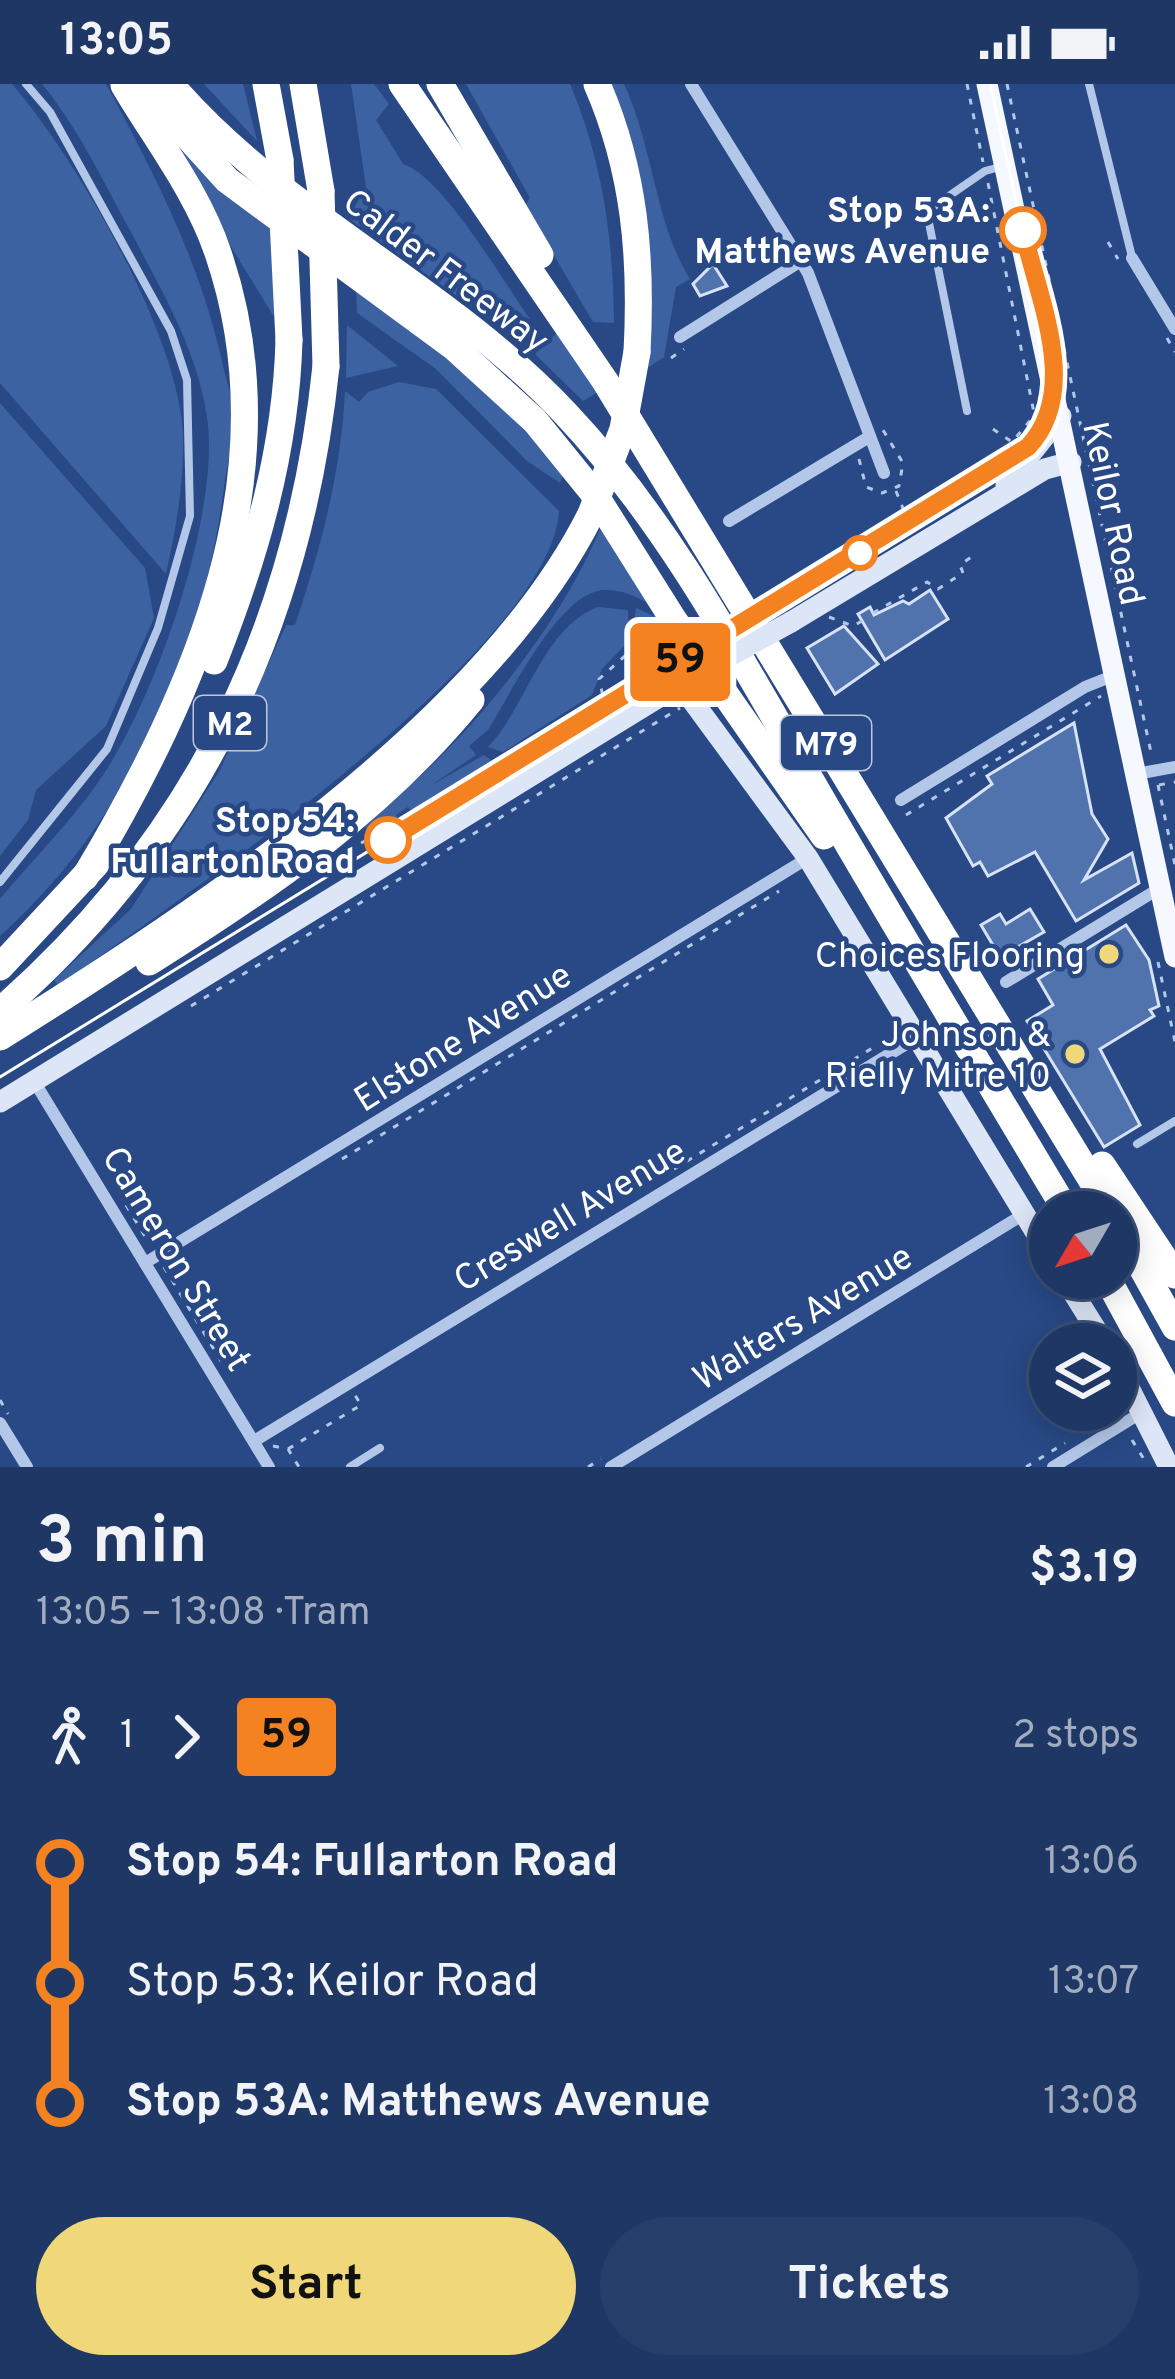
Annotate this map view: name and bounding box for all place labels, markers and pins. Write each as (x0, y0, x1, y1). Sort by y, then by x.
place label: Stop 53A: Matthews Avenue (694, 190, 990, 277)
marker: Stop 53A: Matthews Avenue (1001, 208, 1045, 252)
unlabelled marker (844, 537, 876, 569)
place label: Stop 54: Fullarton Road (110, 800, 355, 887)
marker: Stop 54: Fullarton Road (366, 818, 410, 862)
place label: Choices Flooring (815, 935, 1085, 981)
marker: Choices Flooring (1096, 941, 1122, 967)
place label: Johnson & Rielly Mitre 10 (824, 1014, 1051, 1101)
marker: Johnson & Rielly Mitre 10 (1062, 1041, 1088, 1067)

